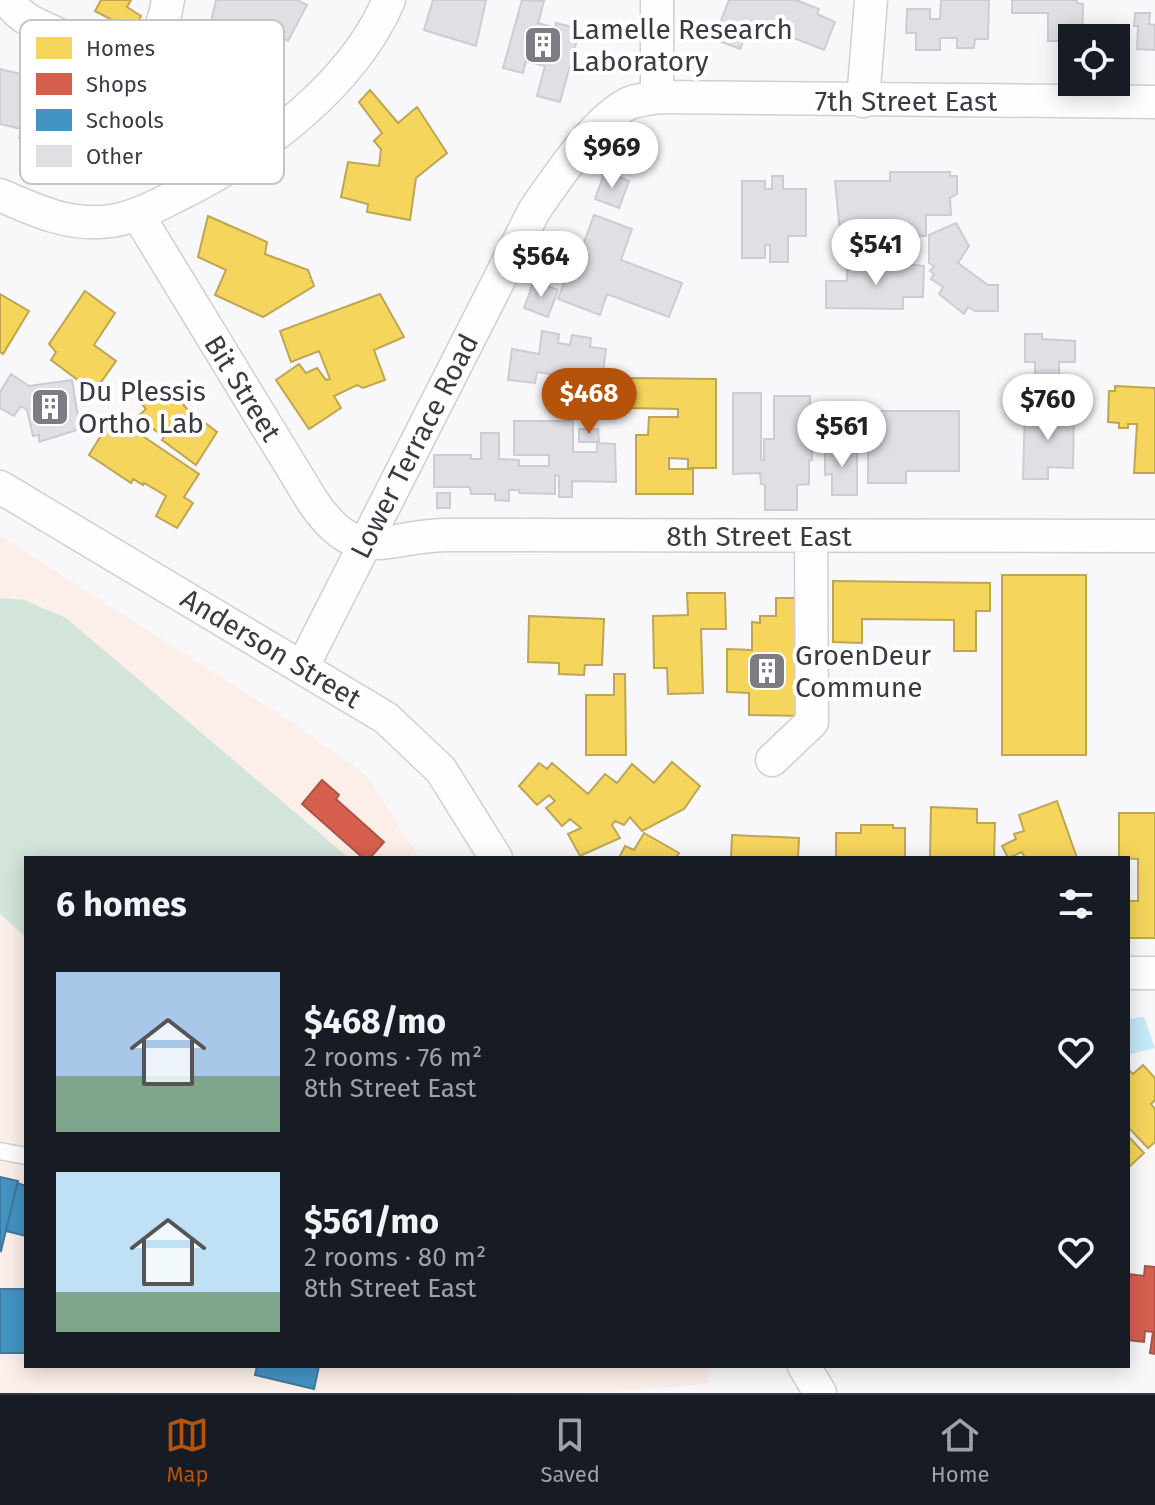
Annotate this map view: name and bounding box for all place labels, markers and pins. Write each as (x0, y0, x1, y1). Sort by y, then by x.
place label: Lamelle Research Laboratory (571, 13, 793, 78)
building icon: Lamelle Research Laboratory (522, 24, 564, 66)
pin: $969 (565, 122, 659, 190)
pin: $541 (829, 219, 923, 287)
pin: $564 (494, 231, 588, 299)
pin: $468 (542, 368, 636, 436)
pin: $760 (1001, 374, 1095, 442)
place label: Du Plessis Ortho Lab (78, 375, 206, 440)
building icon: Du Plessis Ortho Lab (29, 386, 71, 428)
pin: $561 (795, 401, 889, 469)
place label: GroenDeur Commune (795, 639, 931, 704)
building icon: GroenDeur Commune (746, 650, 788, 692)

